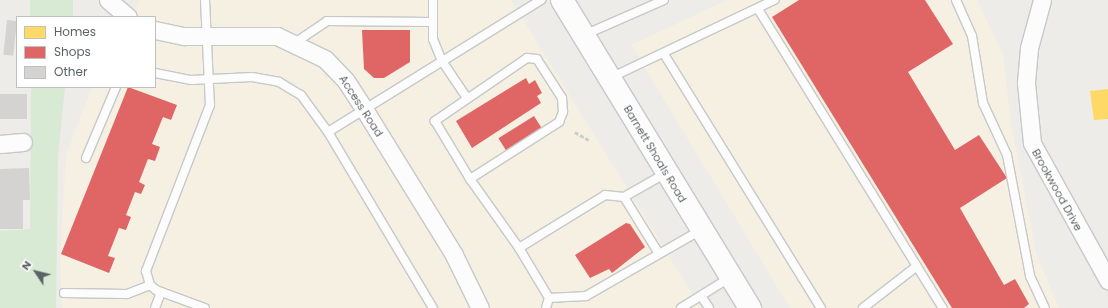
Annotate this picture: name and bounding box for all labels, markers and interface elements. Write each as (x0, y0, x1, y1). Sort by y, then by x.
legend (16, 16, 156, 88)
text: Homes (54, 23, 96, 40)
text: Shops (54, 43, 91, 60)
text: Other (54, 63, 87, 80)
street label: Access Road (336, 73, 386, 139)
street label: Barnett Shoals Road (621, 103, 689, 205)
street label: Brookwood Drive (1029, 147, 1085, 233)
north arrow (16, 252, 56, 292)
text: N (17, 257, 35, 273)

